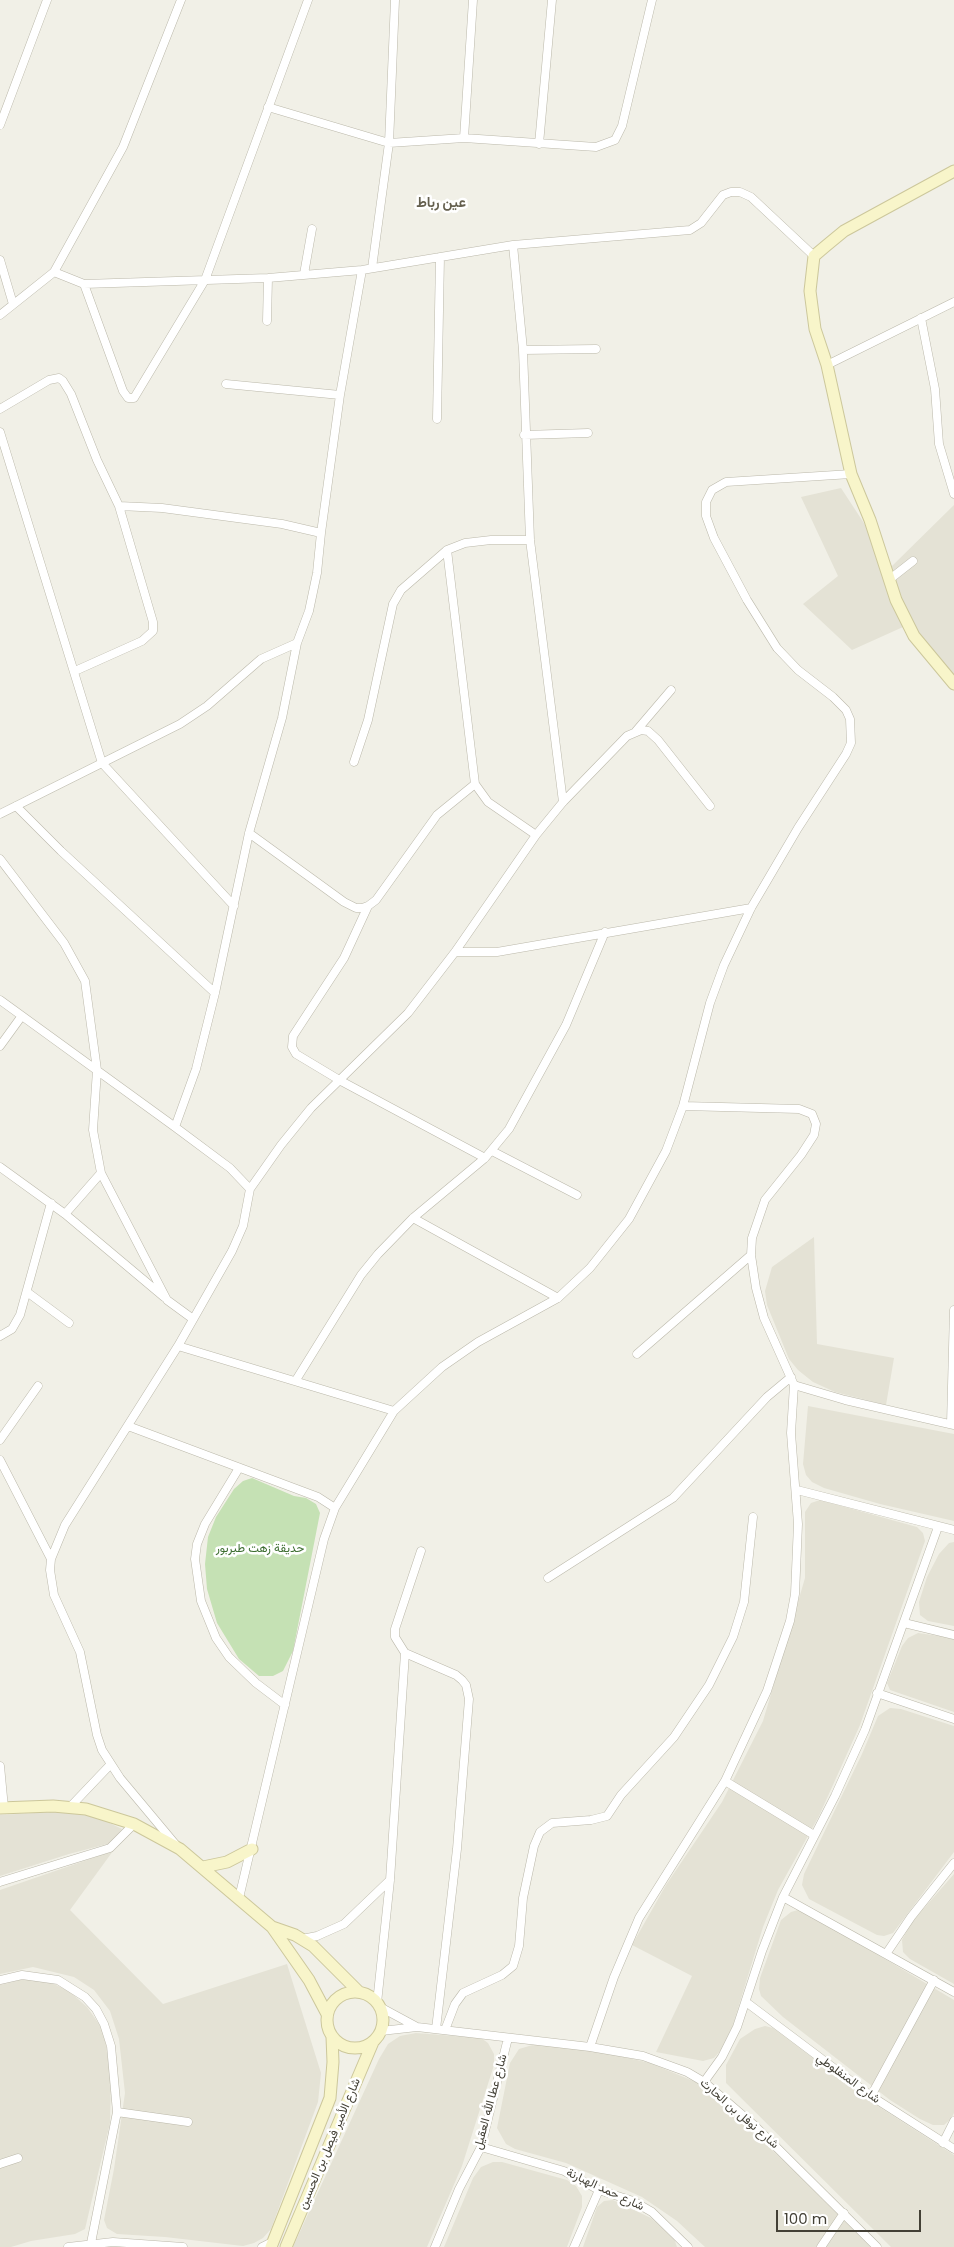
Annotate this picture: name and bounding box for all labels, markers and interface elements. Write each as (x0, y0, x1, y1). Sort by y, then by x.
district label: عين رباط (416, 195, 466, 211)
park label: حديقة زهت طبربور (216, 1542, 304, 1556)
street label: شارع المنفلوطي (813, 2051, 883, 2107)
street label: شارع عطا الله العقيل (471, 2053, 511, 2151)
street label: شارع الأمير فيصل بن الحسين (296, 2076, 364, 2212)
street label: شارع نوفل بن الحارث (697, 2076, 781, 2152)
street label: شارع حمد الهبارنة (564, 2166, 646, 2214)
scale bar (779, 2200, 924, 2232)
text: 100 m (784, 2208, 827, 2229)

